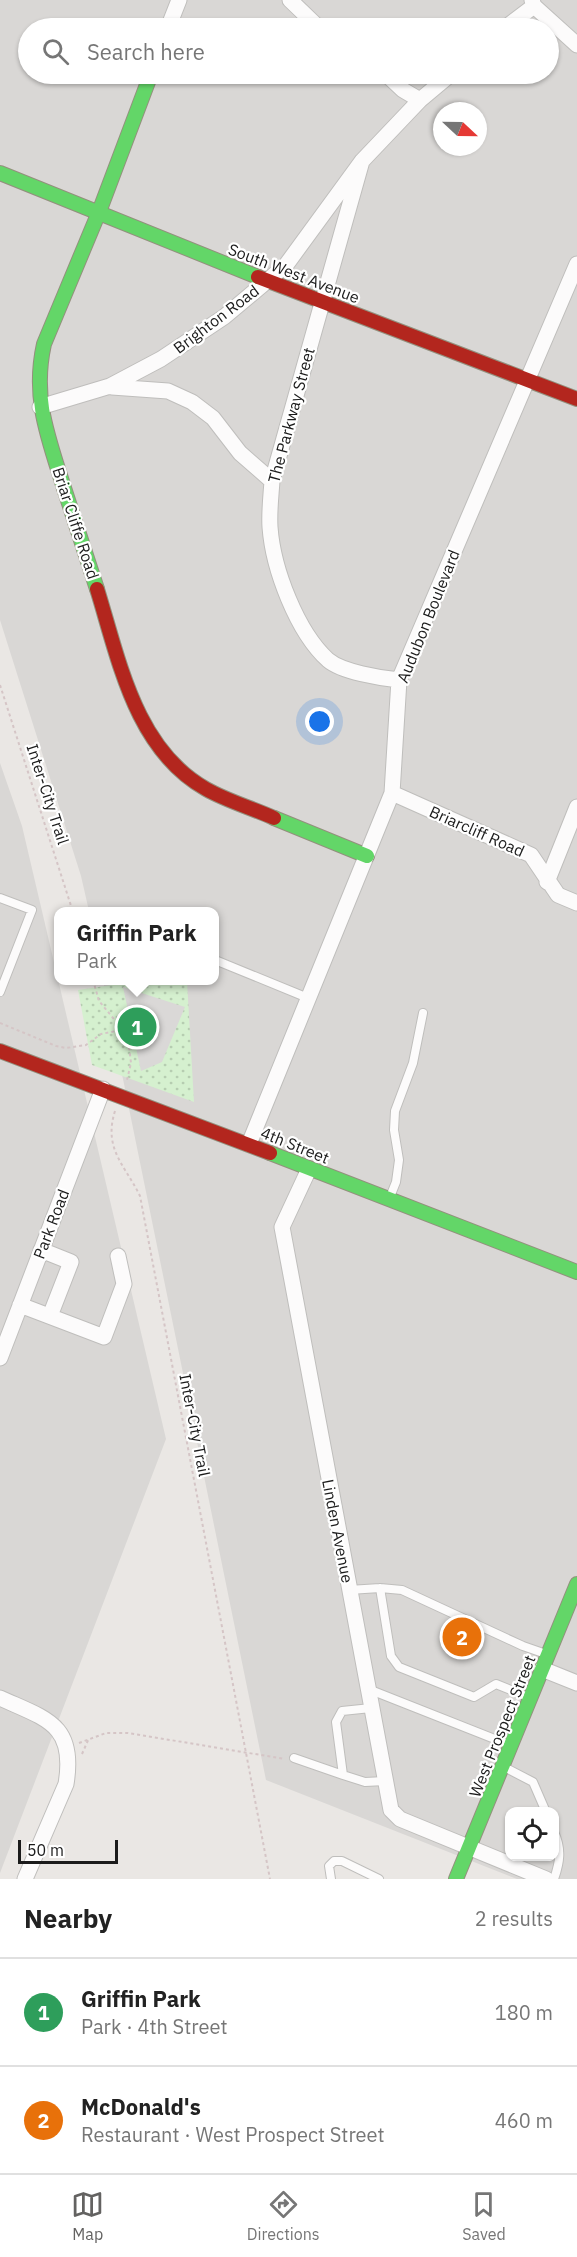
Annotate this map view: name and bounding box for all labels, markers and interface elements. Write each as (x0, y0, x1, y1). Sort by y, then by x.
search box (18, 18, 559, 84)
icon: search (39, 35, 72, 68)
text: Search here (87, 37, 205, 66)
north arrow (433, 102, 487, 156)
street label: South West Avenue (225, 239, 363, 307)
street label: Brighton Road (169, 280, 263, 358)
street label: The Parkway Street (263, 345, 319, 485)
street label: Briar Cliffe Road (48, 465, 104, 581)
street label: Audubon Boulevard (392, 547, 464, 685)
your location (305, 707, 334, 736)
street label: Inter-City Trail (22, 741, 74, 847)
street label: Briarcliff Road (426, 801, 528, 861)
popup (54, 907, 219, 985)
text: Griffin Park (77, 918, 196, 947)
text: Park (77, 947, 117, 974)
pin: 1 (118, 1004, 156, 1050)
street label: 4th Street (258, 1122, 332, 1168)
street label: Park Road (29, 1186, 73, 1262)
street label: Inter-City Trail (175, 1372, 215, 1478)
street label: Linden Avenue (318, 1477, 358, 1585)
pin: 2 (442, 1614, 482, 1660)
street label: West Prospect Street (464, 1652, 540, 1800)
map controls (505, 1807, 559, 1861)
button: locate (505, 1807, 559, 1861)
scale bar (18, 1837, 118, 1864)
text: 50 m (27, 1840, 64, 1860)
text: Nearby (24, 1901, 112, 1935)
text: 2 results (475, 1905, 553, 1932)
text: Griffin Park (81, 1984, 201, 2013)
text: 1 (38, 1999, 50, 2026)
text: 180 m (495, 1999, 553, 2026)
text: Park · 4th Street (81, 2013, 227, 2040)
text: McDonald's (81, 2092, 201, 2121)
text: 2 (38, 2107, 50, 2134)
text: 460 m (495, 2107, 553, 2134)
text: Restaurant · West Prospect Street (81, 2121, 385, 2148)
tab: Map (71, 2188, 104, 2244)
tab: Directions (247, 2188, 320, 2244)
tab: Saved (462, 2188, 506, 2244)

